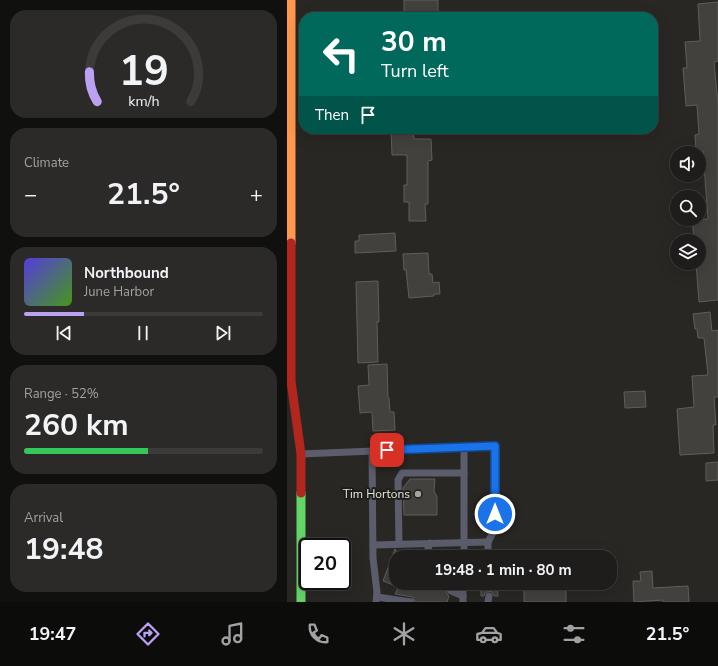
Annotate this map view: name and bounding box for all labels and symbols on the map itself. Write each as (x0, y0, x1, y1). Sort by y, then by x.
pin (370, 433, 404, 467)
place label: Tim Hortons (343, 486, 410, 502)
marker: Tim Hortons (413, 489, 423, 499)
position arrow (474, 493, 516, 535)
speed limit sign: 20 (299, 538, 351, 590)

